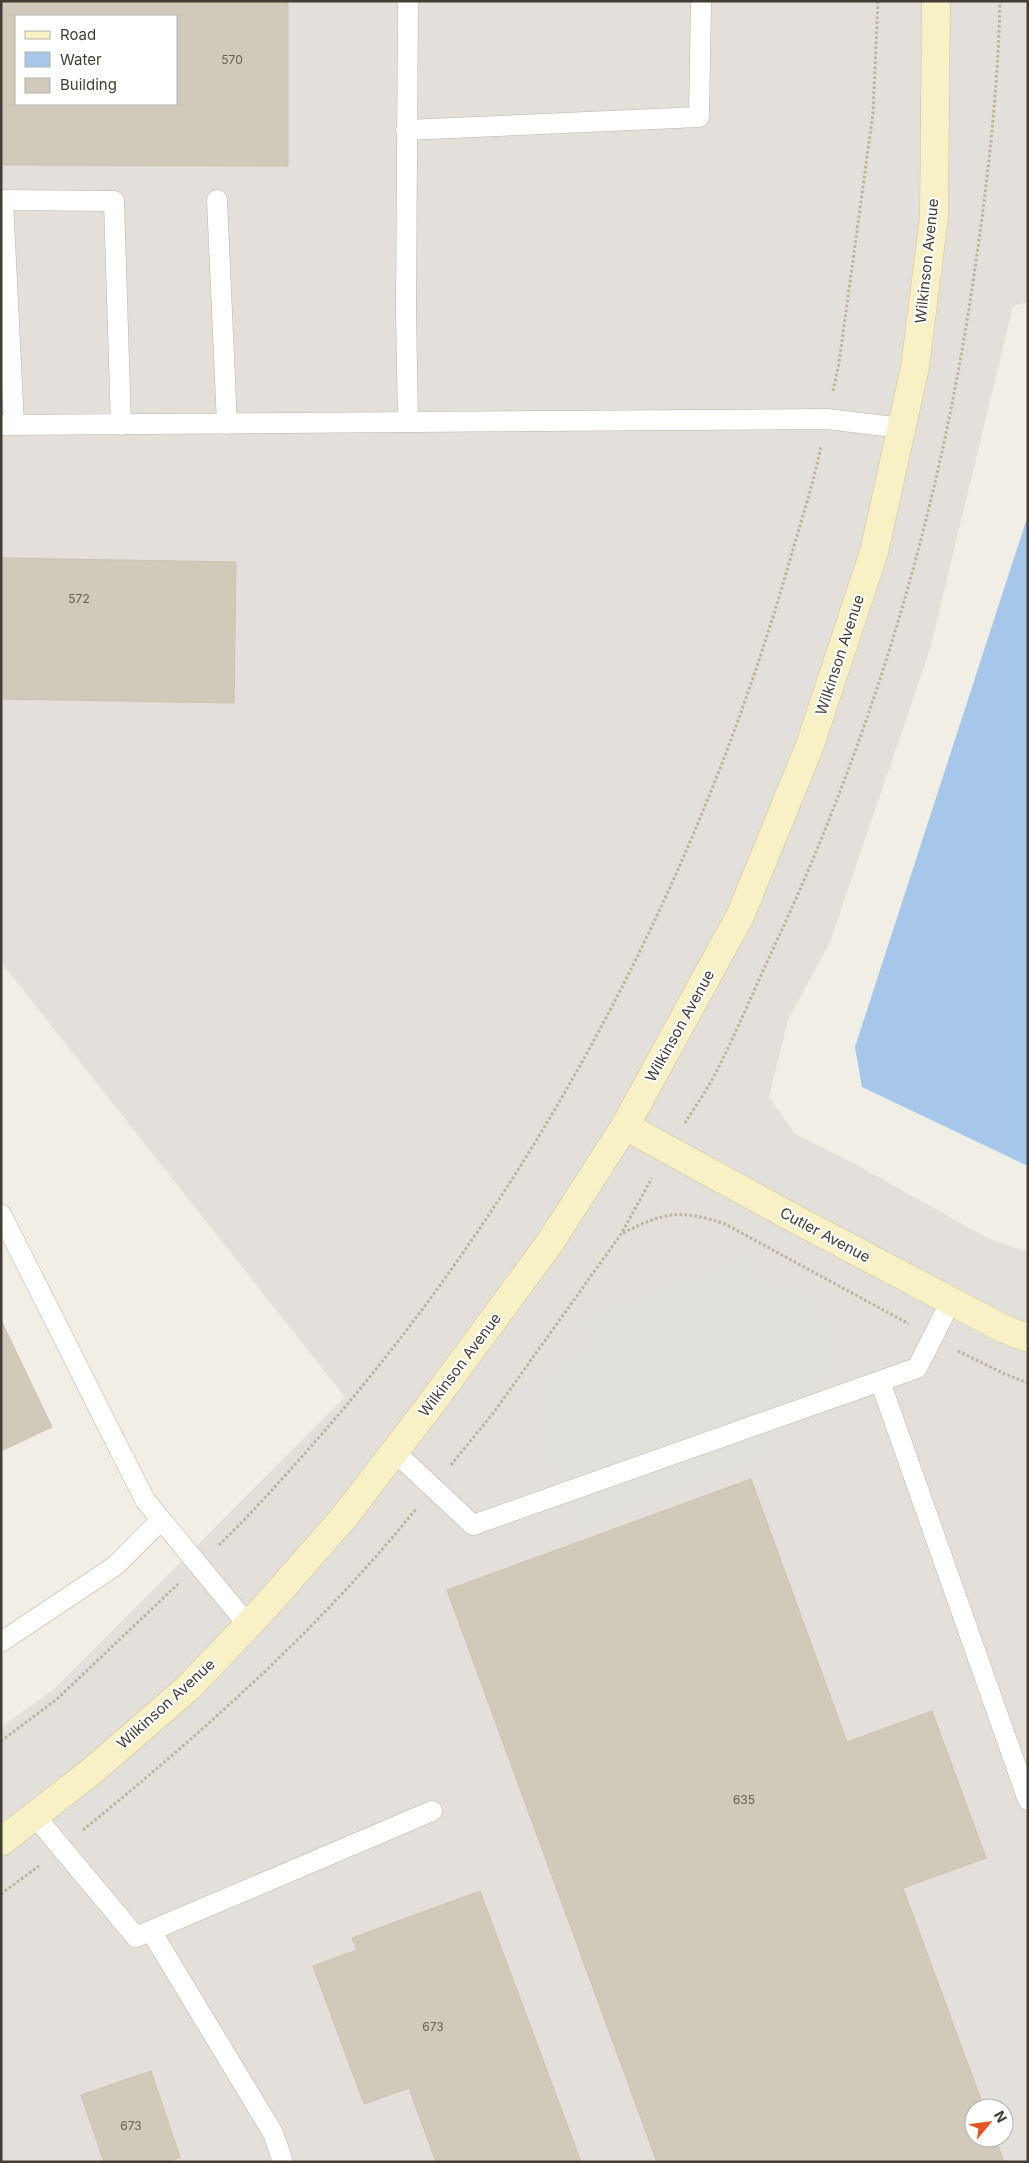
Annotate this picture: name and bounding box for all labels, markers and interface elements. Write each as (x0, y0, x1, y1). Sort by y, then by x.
legend (15, 15, 178, 105)
text: Road (60, 25, 96, 44)
text: Water (60, 50, 102, 69)
house number: 570 (221, 52, 243, 67)
text: Building (60, 75, 117, 94)
street label: Wilkinson Avenue (910, 198, 943, 324)
house number: 572 (68, 591, 90, 606)
street label: Wilkinson Avenue (811, 592, 868, 717)
street label: Wilkinson Avenue (641, 966, 718, 1085)
street label: Cutler Avenue (777, 1203, 874, 1266)
street label: Wilkinson Avenue (414, 1309, 505, 1421)
street label: Wilkinson Avenue (113, 1655, 219, 1753)
house number: 635 (733, 1792, 755, 1807)
house number: 673 (422, 2019, 444, 2034)
north arrow (964, 2098, 1014, 2148)
text: N (991, 2108, 1011, 2125)
house number: 673 (120, 2118, 142, 2133)

